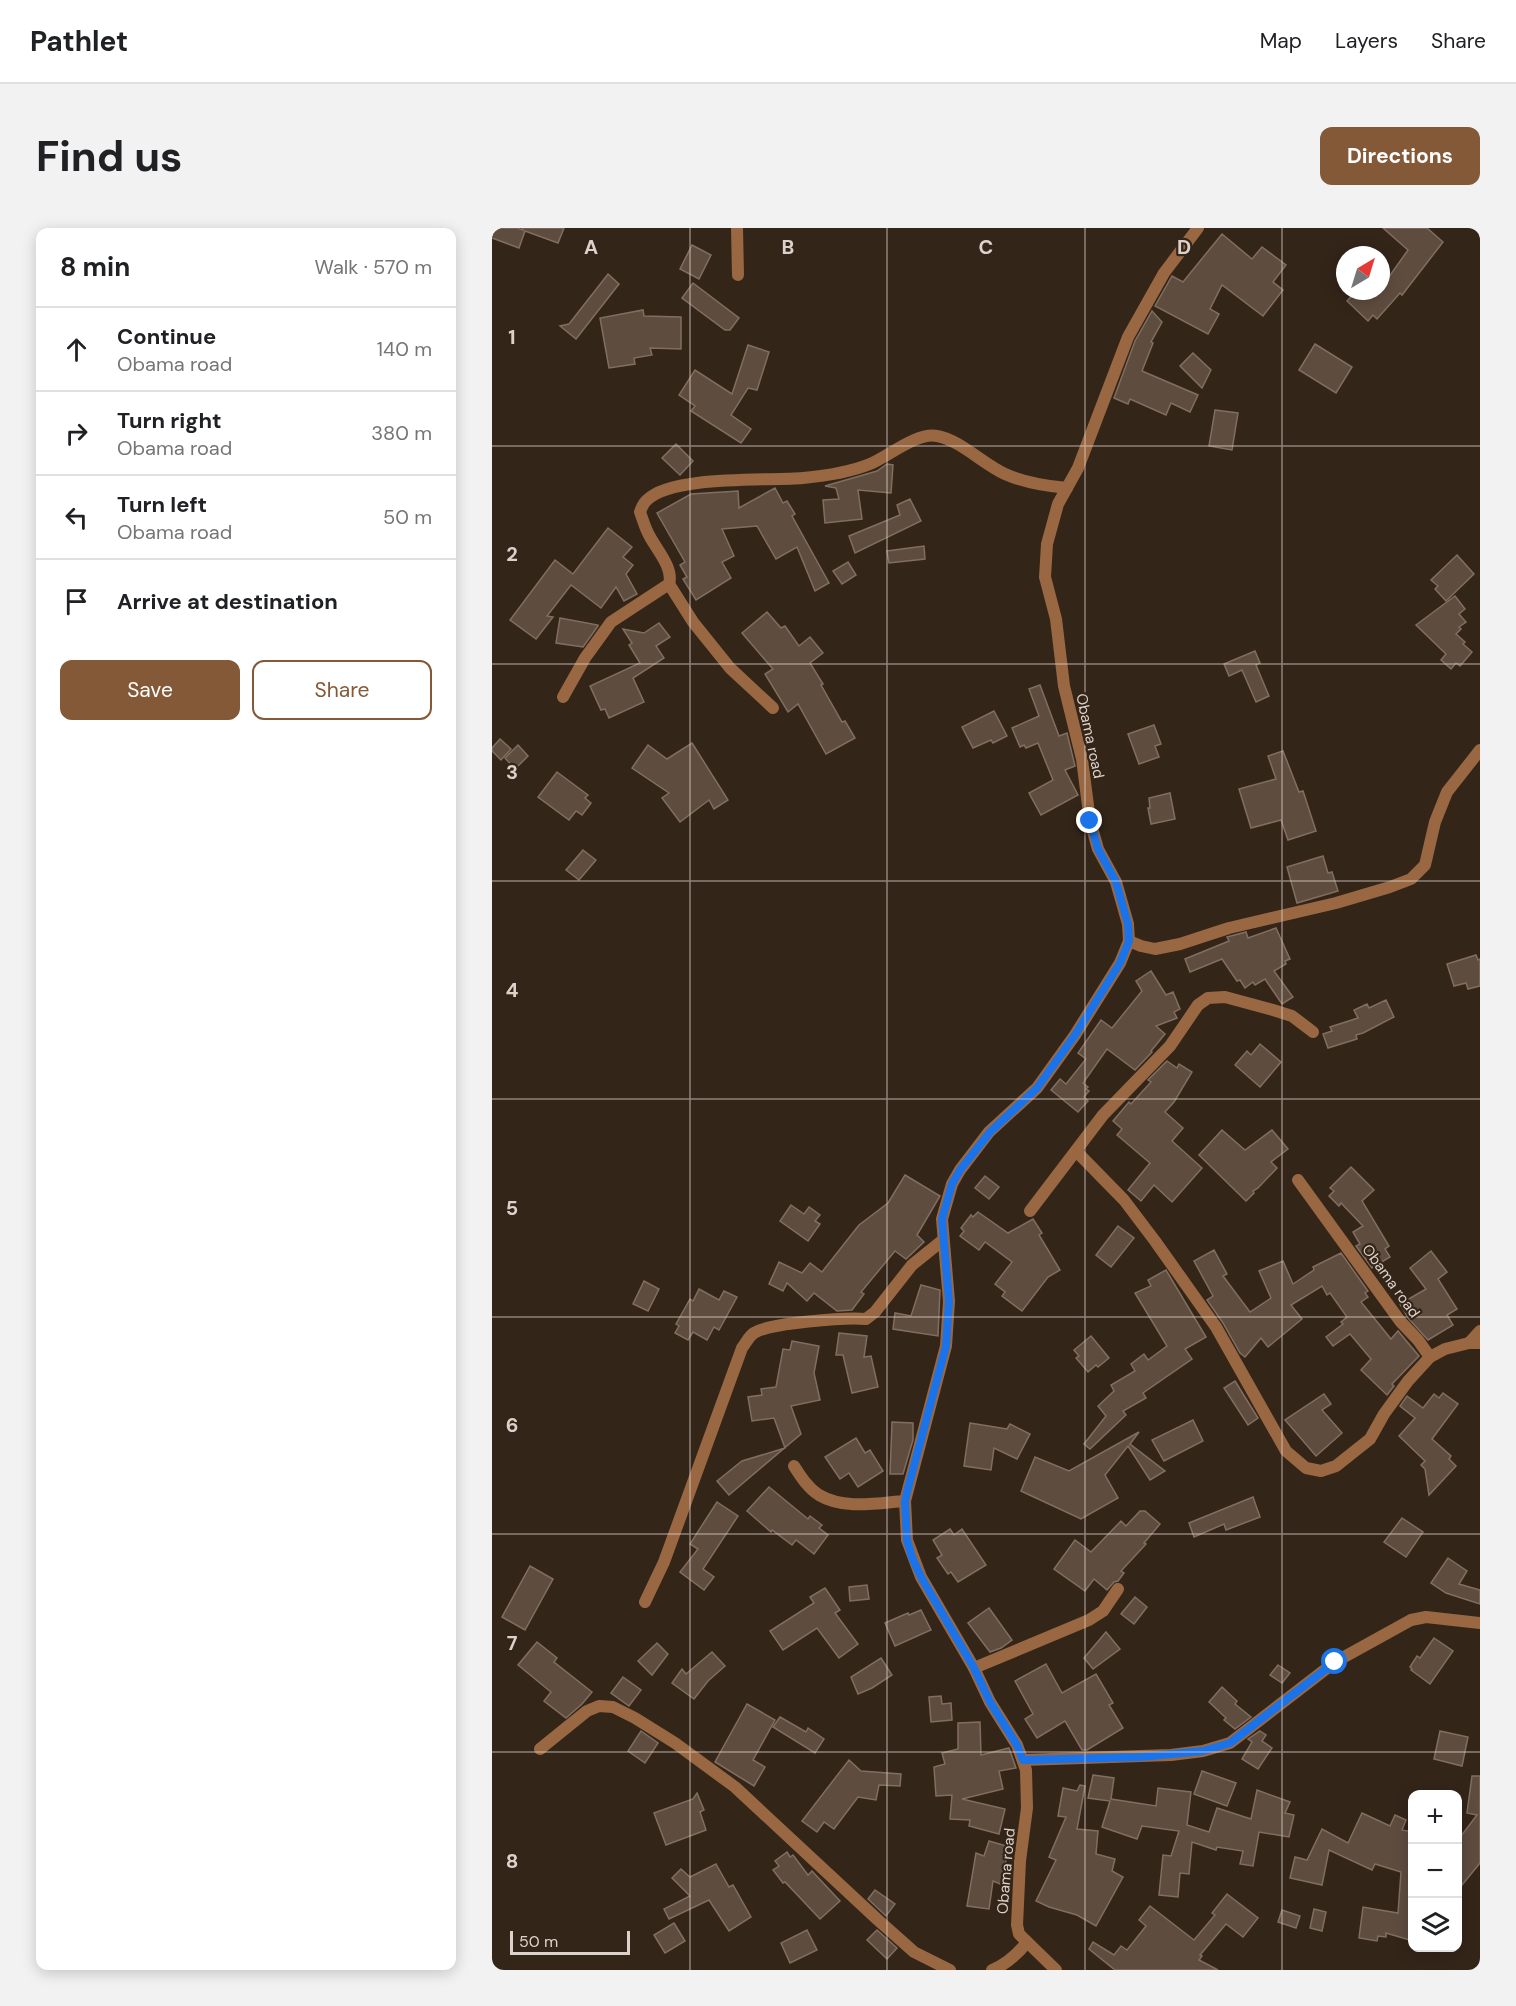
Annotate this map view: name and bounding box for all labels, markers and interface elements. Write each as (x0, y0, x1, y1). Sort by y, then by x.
text: Pathlet (30, 23, 128, 60)
text: Map (1260, 27, 1302, 55)
text: Layers (1335, 27, 1398, 55)
text: Share (1431, 27, 1486, 55)
button: Directions (1320, 127, 1480, 185)
text: Find us (36, 129, 182, 184)
text: A (584, 234, 598, 260)
text: B (782, 234, 794, 260)
text: C (979, 234, 993, 260)
text: D (1177, 234, 1191, 260)
north arrow (1336, 246, 1390, 300)
text: 8 min (60, 250, 130, 284)
text: Walk · 570 m (315, 254, 432, 280)
text: Continue (117, 322, 216, 351)
text: 1 (508, 324, 516, 350)
icon: ahead (60, 333, 93, 366)
text: 140 m (377, 336, 432, 362)
text: Obama road (117, 351, 232, 377)
text: Turn right (117, 406, 222, 435)
icon: right (60, 417, 93, 450)
text: 380 m (371, 420, 432, 446)
text: Obama road (117, 435, 232, 461)
text: Turn left (117, 490, 207, 519)
icon: left (60, 501, 93, 534)
text: 50 m (383, 504, 432, 530)
text: Obama road (117, 519, 232, 545)
text: 2 (506, 541, 518, 567)
icon: arrive (60, 585, 93, 618)
text: Arrive at destination (117, 587, 338, 616)
button: Save (60, 660, 240, 720)
button: Share (252, 660, 432, 720)
street label: Obama road (1071, 692, 1109, 780)
text: 3 (506, 759, 518, 785)
route end (1076, 807, 1102, 833)
text: 4 (506, 977, 519, 1003)
text: 5 (506, 1195, 518, 1221)
street label: Obama road (1358, 1240, 1424, 1322)
text: 6 (506, 1412, 518, 1438)
text: 7 (507, 1630, 518, 1656)
route start (1321, 1648, 1347, 1674)
map controls (1408, 1790, 1462, 1952)
button: + (1408, 1790, 1462, 1844)
street label: Obama road (992, 1827, 1020, 1915)
button: − (1408, 1844, 1462, 1898)
text: 8 (506, 1848, 518, 1874)
button: layers (1408, 1898, 1462, 1952)
scale bar (510, 1928, 630, 1956)
text: 50 m (519, 1931, 558, 1952)

